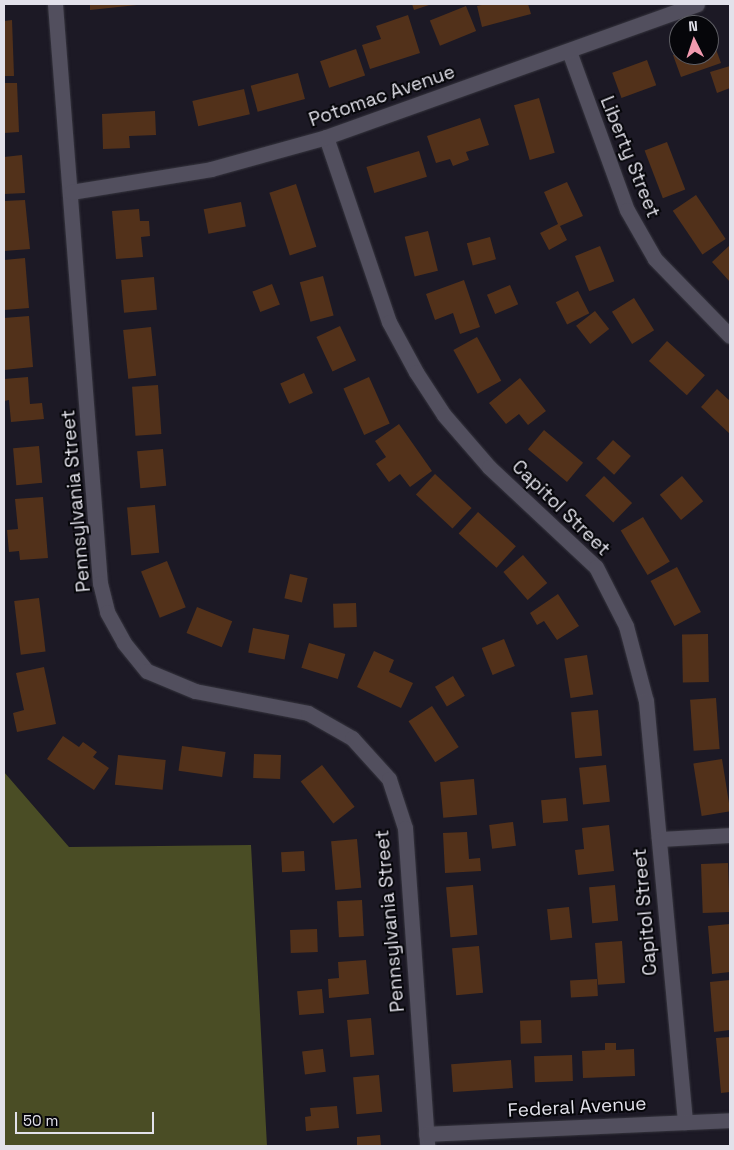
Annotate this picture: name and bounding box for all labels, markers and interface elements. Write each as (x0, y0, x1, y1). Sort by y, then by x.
north arrow (669, 15, 719, 65)
text: N (688, 17, 698, 35)
street label: Potomac Avenue (306, 60, 458, 132)
street label: Liberty Street (595, 93, 665, 221)
street label: Pennsylvania Street (57, 409, 95, 593)
street label: Capitol Street (507, 455, 615, 561)
street label: Pennsylvania Street (371, 829, 409, 1013)
street label: Capitol Street (628, 847, 662, 977)
street label: Federal Avenue (507, 1092, 647, 1122)
scale bar (18, 1102, 156, 1134)
text: 50 m (23, 1111, 58, 1130)

